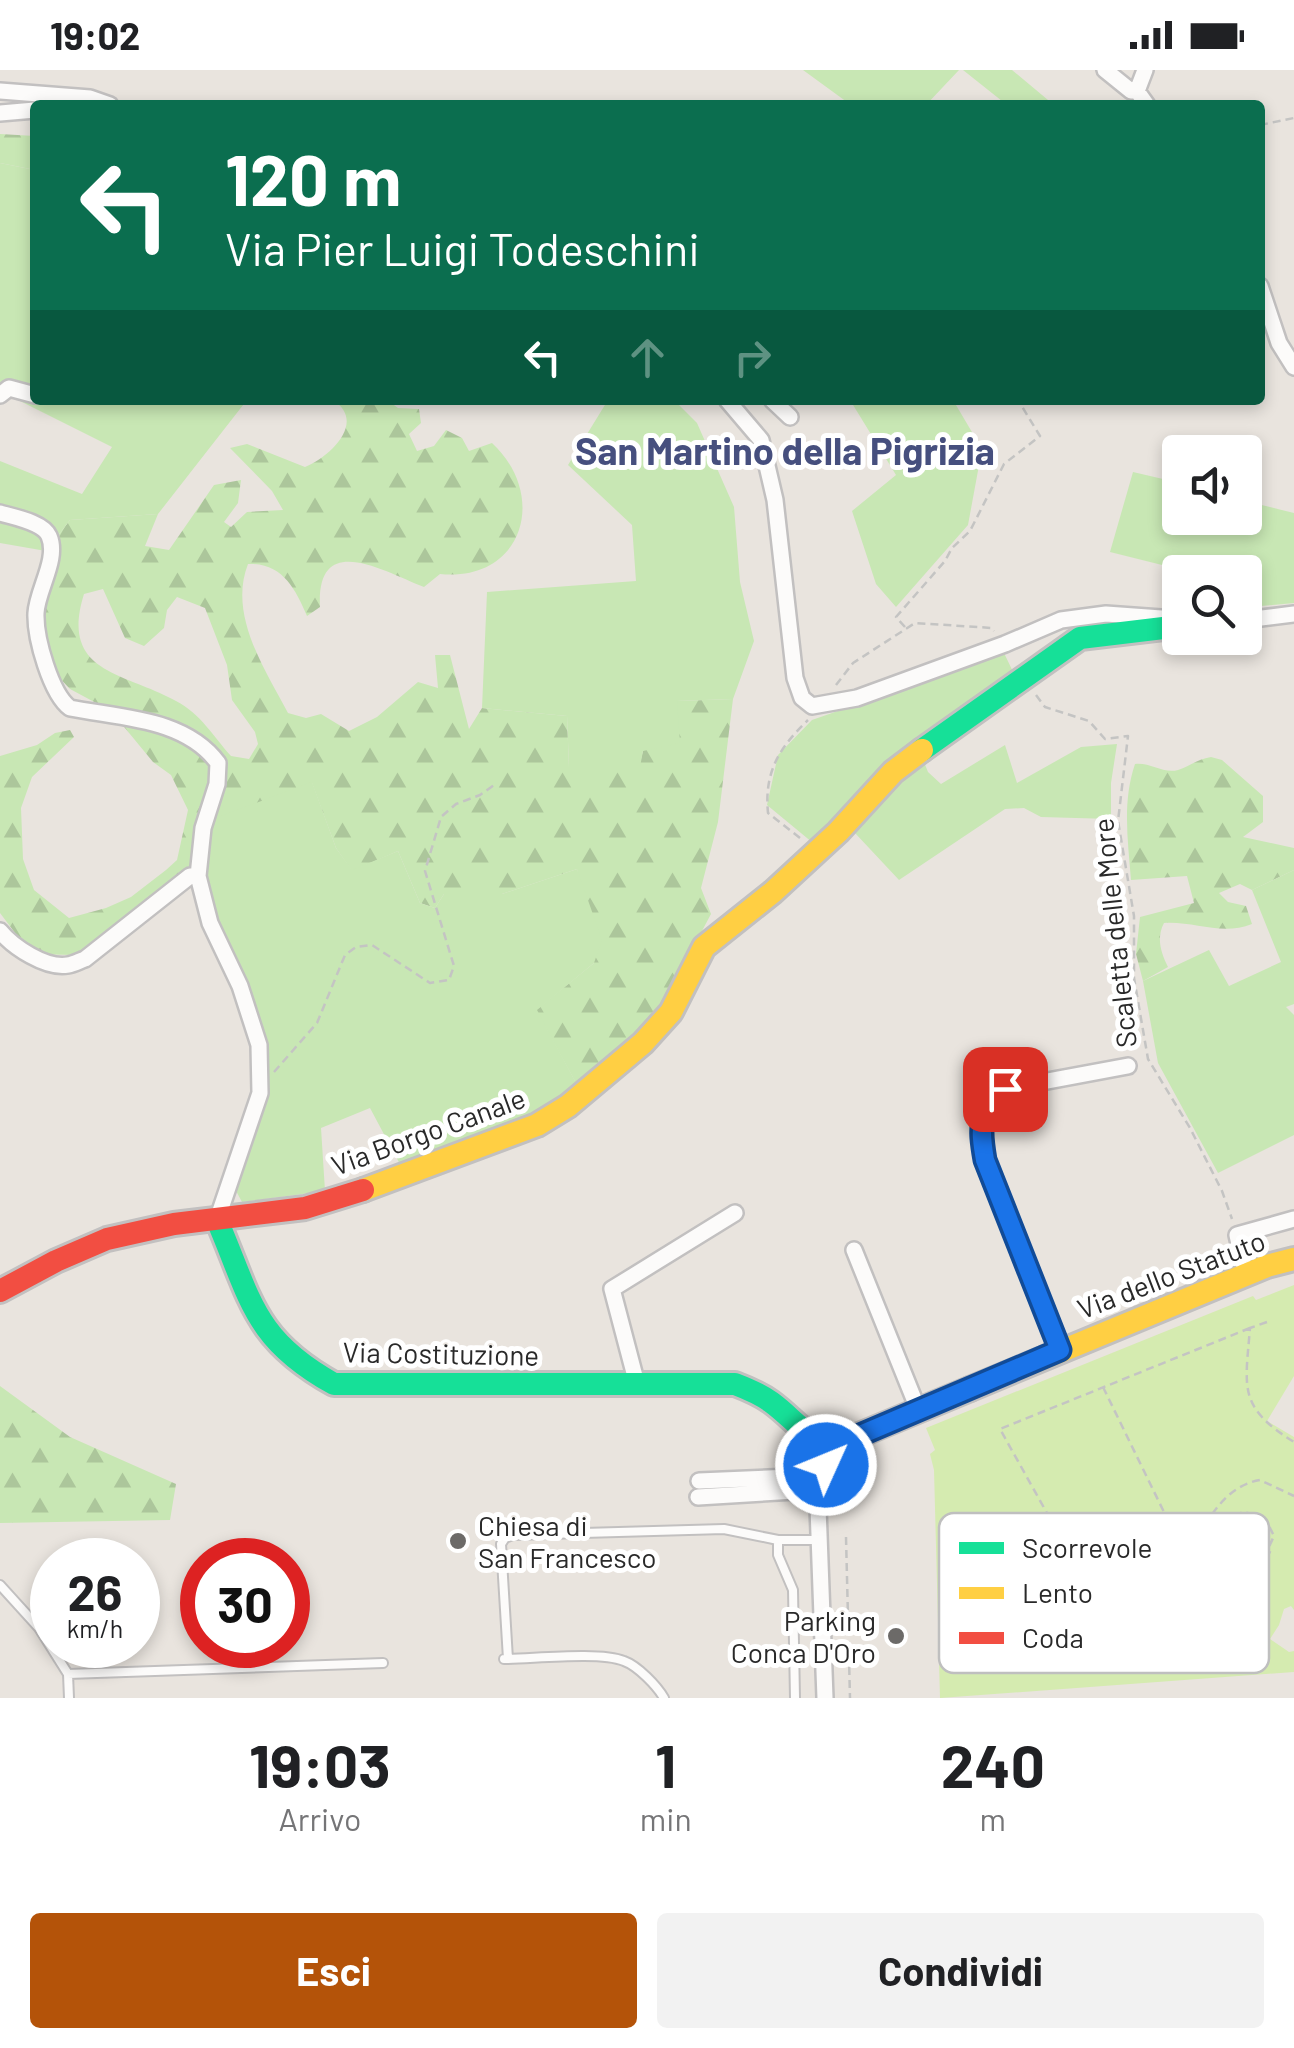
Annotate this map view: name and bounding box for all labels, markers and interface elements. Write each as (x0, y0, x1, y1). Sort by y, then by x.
text: 19:02 (50, 12, 140, 58)
text: 120 m (225, 136, 401, 220)
icon: left (60, 140, 190, 270)
text: Via Pier Luigi Todeschini (225, 221, 700, 275)
icon: left (515, 330, 570, 385)
icon: ahead (620, 330, 675, 385)
icon: right (725, 330, 780, 385)
district label: San Martino della Pigrizia (575, 427, 995, 473)
map controls (1162, 435, 1262, 655)
button: sound (1162, 435, 1262, 535)
button: search (1162, 555, 1262, 655)
street label: Scaletta delle More (1085, 817, 1143, 1049)
pin (963, 1047, 1048, 1132)
icon: arrive (978, 1062, 1033, 1117)
street label: Via Borgo Canale (326, 1080, 530, 1182)
street label: Via dello Statuto (1072, 1223, 1270, 1325)
street label: Via Costituzione (343, 1334, 539, 1372)
position arrow (774, 1413, 878, 1517)
place label: Chiesa di San Francesco (478, 1508, 657, 1574)
legend (939, 1513, 1269, 1673)
marker: Chiesa di San Francesco (447, 1530, 469, 1552)
text: Scorrevole (1022, 1530, 1152, 1564)
speed limit sign: 30 (180, 1538, 310, 1668)
text: 26 (68, 1561, 122, 1621)
text: Lento (1022, 1575, 1093, 1609)
place label: Parking Conca D'Oro (731, 1603, 876, 1669)
text: km/h (67, 1613, 123, 1643)
text: Coda (1022, 1620, 1084, 1654)
marker: Parking Conca D'Oro (885, 1625, 907, 1647)
text: 19:03 (249, 1728, 391, 1800)
text: 1 (655, 1728, 676, 1800)
text: 240 (941, 1728, 1045, 1800)
text: Arrivo (278, 1799, 361, 1837)
text: min (640, 1799, 692, 1837)
text: m (980, 1799, 1006, 1837)
button: Esci (30, 1913, 637, 2028)
button: Condividi (657, 1913, 1264, 2028)

